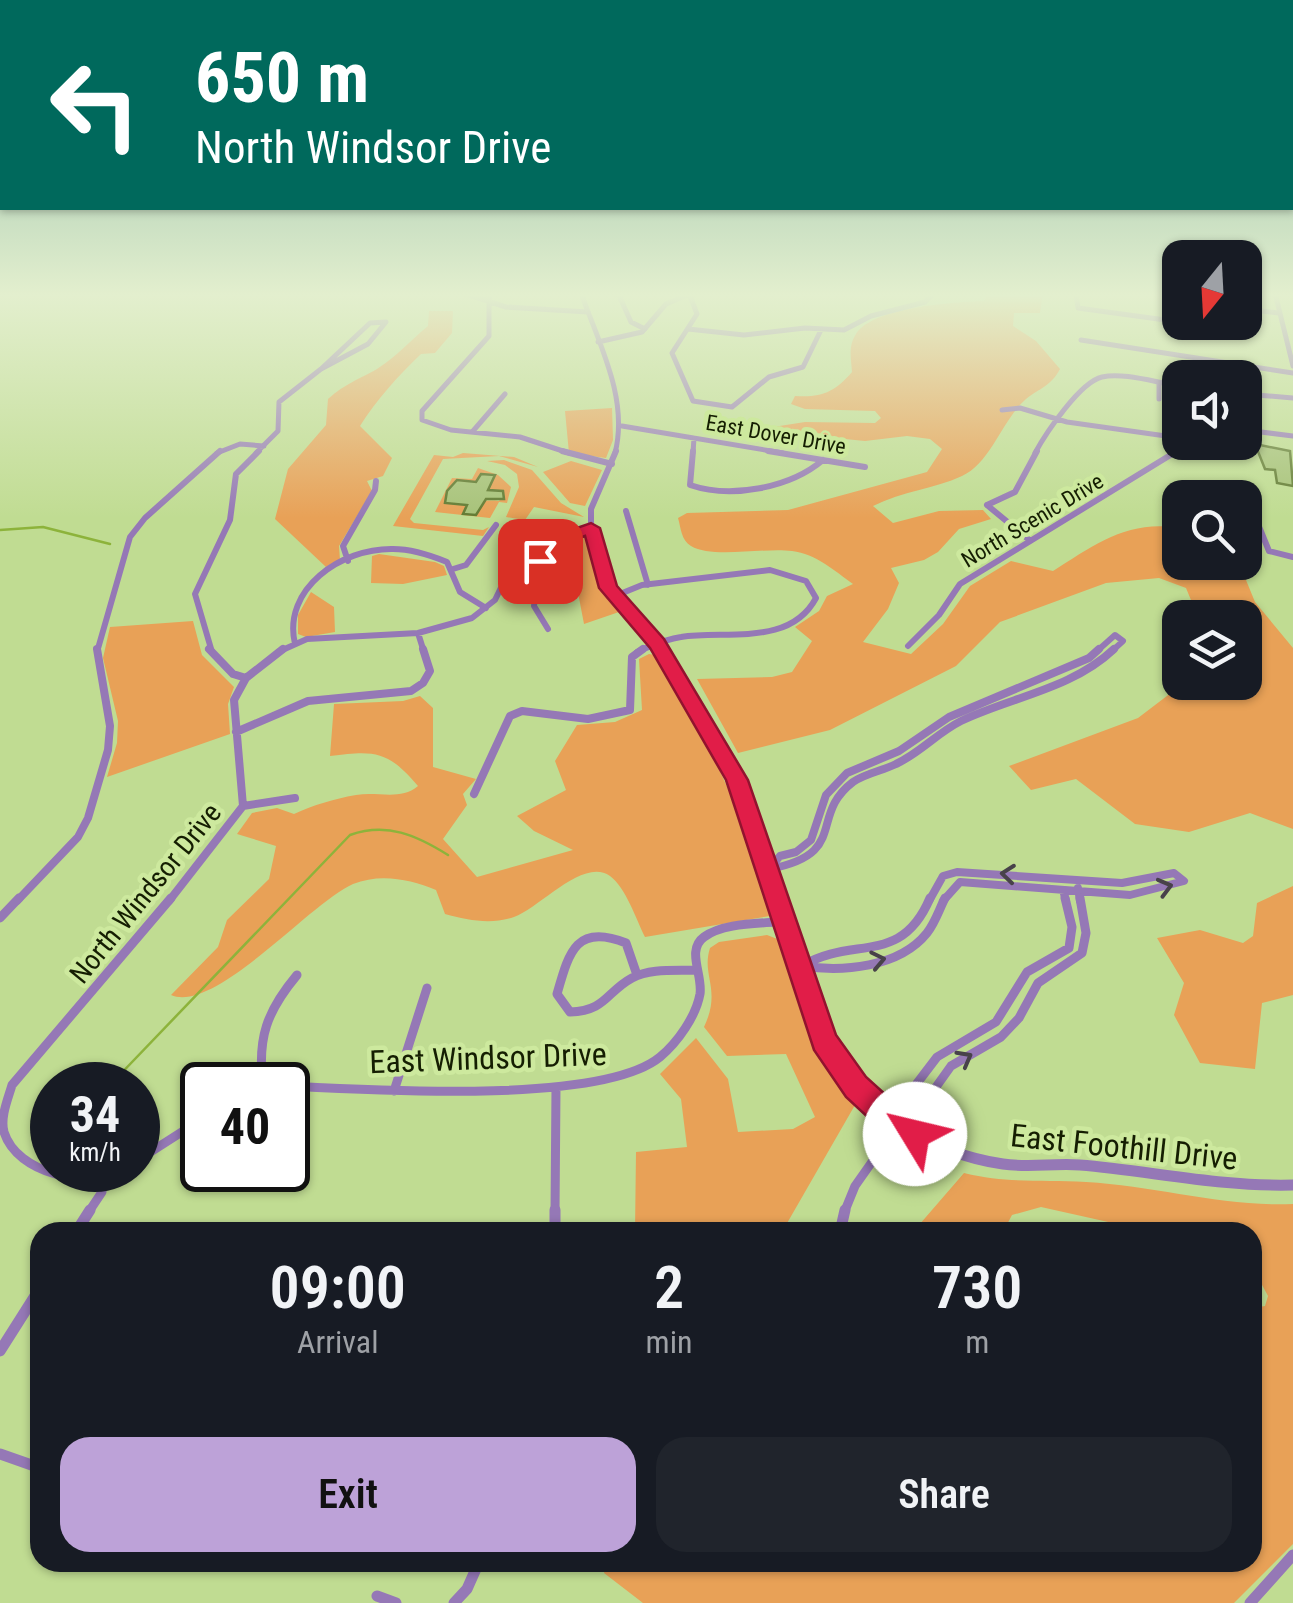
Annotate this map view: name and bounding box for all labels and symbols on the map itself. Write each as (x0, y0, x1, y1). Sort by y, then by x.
north arrow (1162, 240, 1262, 340)
street label: East Dover Drive (704, 410, 848, 459)
street label: North Scenic Drive (957, 468, 1108, 573)
pin (498, 519, 583, 604)
street label: North Windsor Drive (63, 797, 228, 990)
one-way arrow (1000, 864, 1016, 885)
one-way arrow (1156, 878, 1173, 899)
one-way arrow (869, 950, 886, 971)
street label: East Windsor Drive (369, 1035, 607, 1081)
one-way arrow (954, 1051, 972, 1071)
speed limit sign: 40 (180, 1062, 310, 1192)
position arrow (863, 1082, 967, 1186)
street label: East Foothill Drive (1009, 1116, 1239, 1178)

